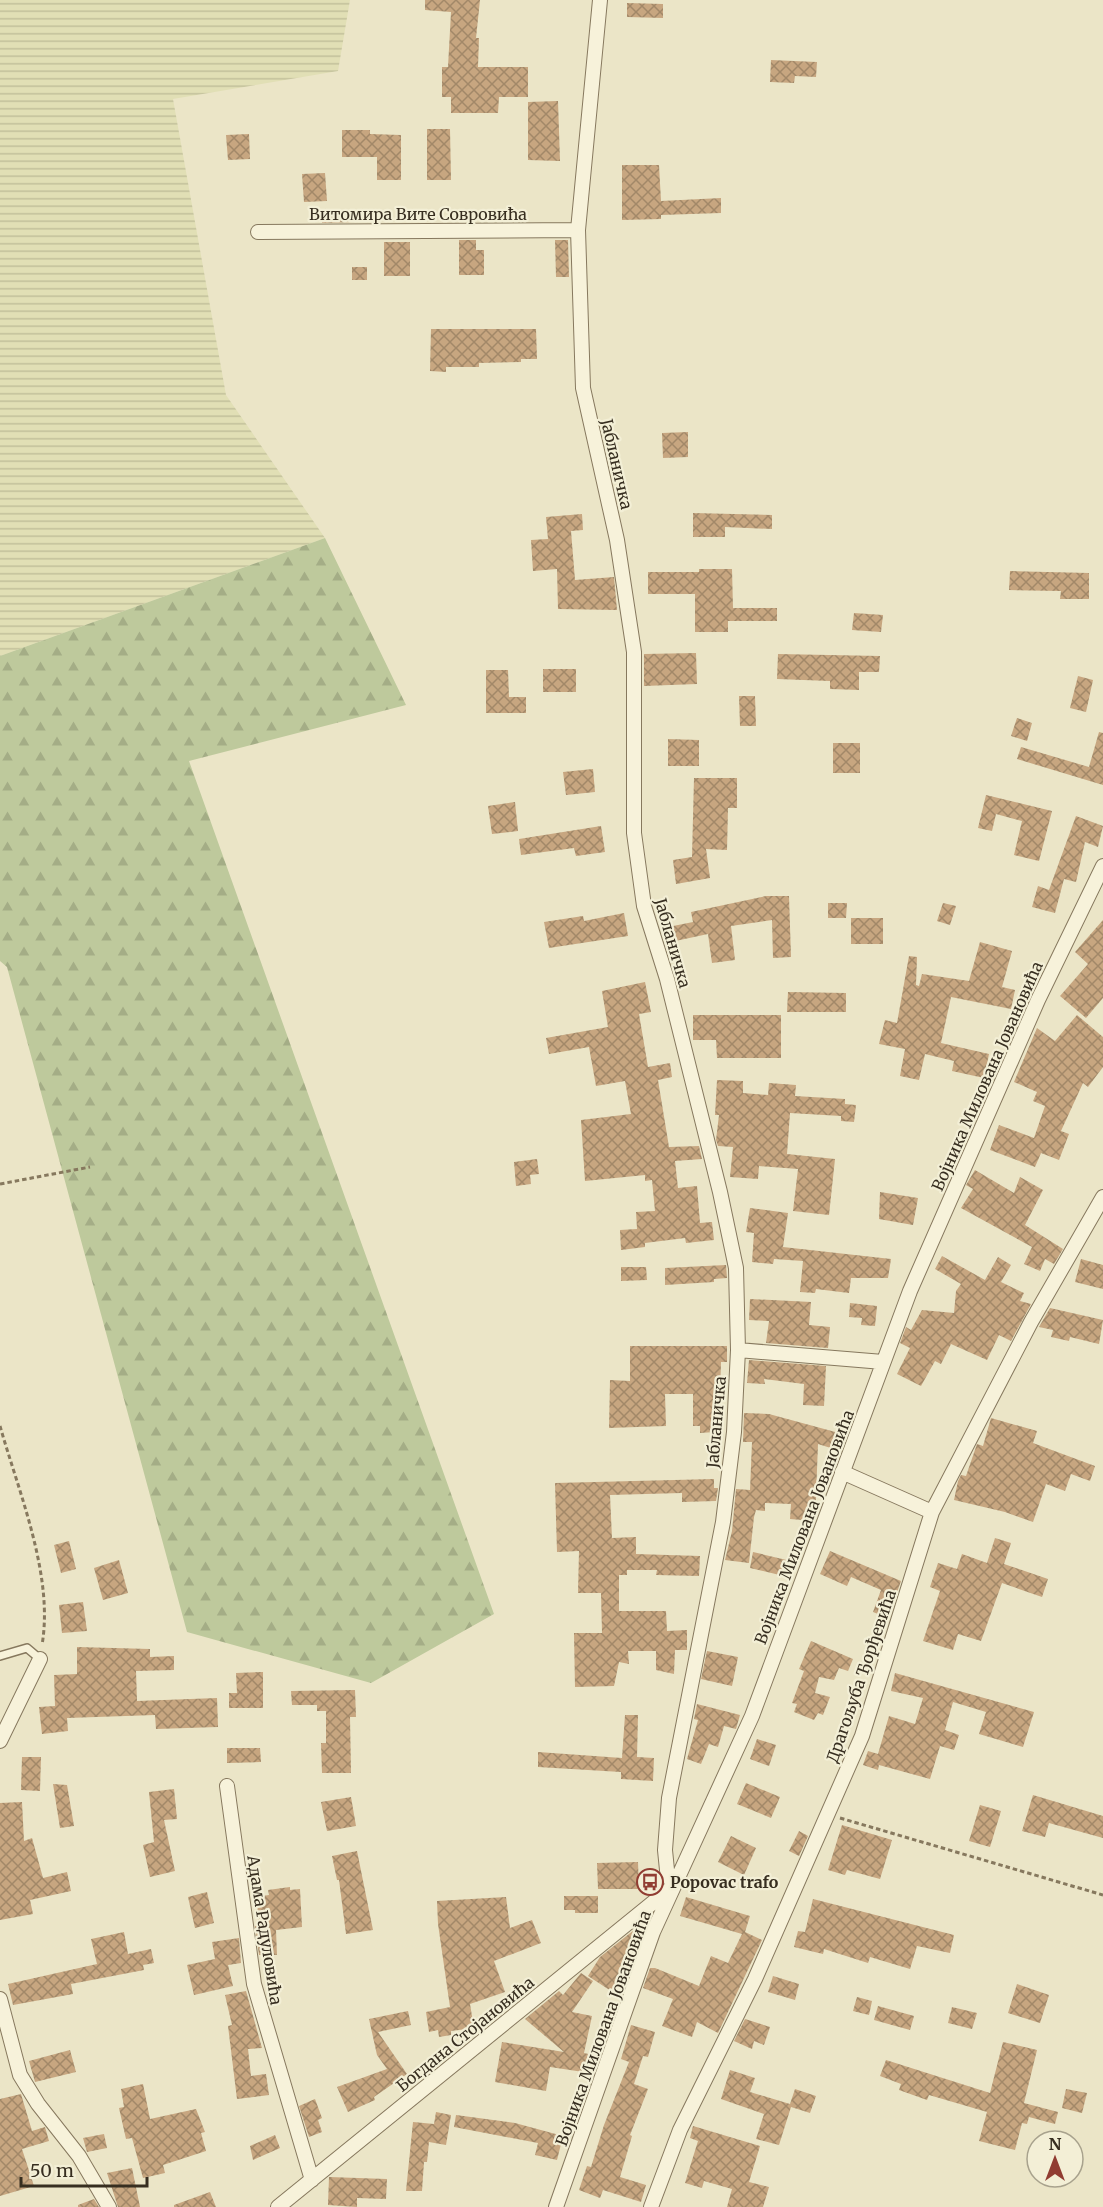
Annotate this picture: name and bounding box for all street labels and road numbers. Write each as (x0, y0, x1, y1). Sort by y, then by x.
street label: Витомира Вите Совровића (309, 204, 527, 224)
street label: Јабланичка (597, 416, 637, 512)
street label: Јабланичка (650, 895, 695, 990)
street label: Војника Милована Јовановића (927, 958, 1047, 1194)
street label: Јабланичка (702, 1375, 730, 1470)
street label: Војника Милована Јовановића (750, 1407, 858, 1647)
street label: Драгољуба Ђорђевића (822, 1586, 900, 1765)
street label: Адама Радуловића (243, 1853, 287, 2007)
street label: Војника Милована Јовановића (551, 1907, 655, 2149)
street label: Богдана Стојановића (392, 1972, 538, 2096)

